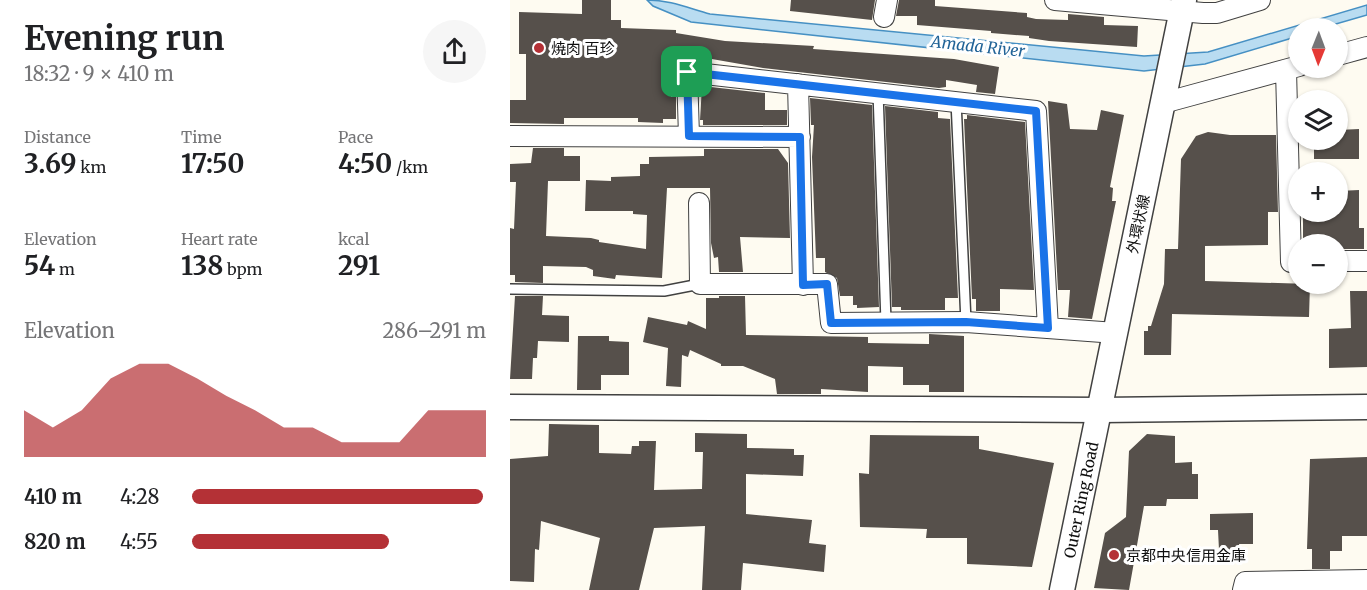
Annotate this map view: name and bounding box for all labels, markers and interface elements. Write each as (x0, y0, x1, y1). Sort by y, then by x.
text: Evening run (24, 18, 224, 59)
north arrow (1288, 18, 1348, 78)
map controls (1288, 18, 1348, 294)
button: share (423, 20, 486, 83)
water label: Amada River (928, 31, 1026, 61)
place label: 焼肉 百珍 (551, 39, 615, 58)
marker: 焼肉 百珍 (532, 41, 546, 55)
pin (661, 46, 712, 97)
icon: arrive (670, 55, 703, 88)
text: 18:32 · 9 × 410 m (24, 61, 174, 86)
button: layers (1288, 90, 1348, 150)
text: Distance (24, 127, 91, 147)
text: Time (181, 127, 222, 147)
text: Pace (338, 127, 373, 147)
text: 3.69 (24, 147, 76, 180)
text: 17:50 (181, 147, 244, 180)
text: 4:50 (338, 147, 392, 180)
text: km (76, 157, 106, 177)
text: /km (392, 157, 428, 177)
button: + (1288, 162, 1348, 222)
street label: 外環状線 (1122, 193, 1154, 255)
text: Elevation (24, 229, 97, 249)
text: Heart rate (181, 229, 258, 249)
text: kcal (338, 229, 369, 249)
button: − (1288, 234, 1348, 294)
text: 54 (24, 249, 55, 282)
text: 138 (181, 249, 223, 282)
text: 291 (338, 249, 380, 282)
text: m (55, 259, 75, 279)
text: bpm (223, 259, 262, 279)
text: Elevation (24, 318, 115, 343)
text: 286–291 m (382, 318, 486, 343)
street label: Outer Ring Road (1059, 440, 1102, 560)
text: 410 m (24, 484, 82, 509)
text: 4:28 (120, 484, 159, 509)
text: 820 m (24, 529, 86, 554)
text: 4:55 (120, 529, 158, 554)
place label: 京都中央信用金庫 (1126, 546, 1246, 565)
marker: 京都中央信用金庫 (1107, 548, 1121, 562)

